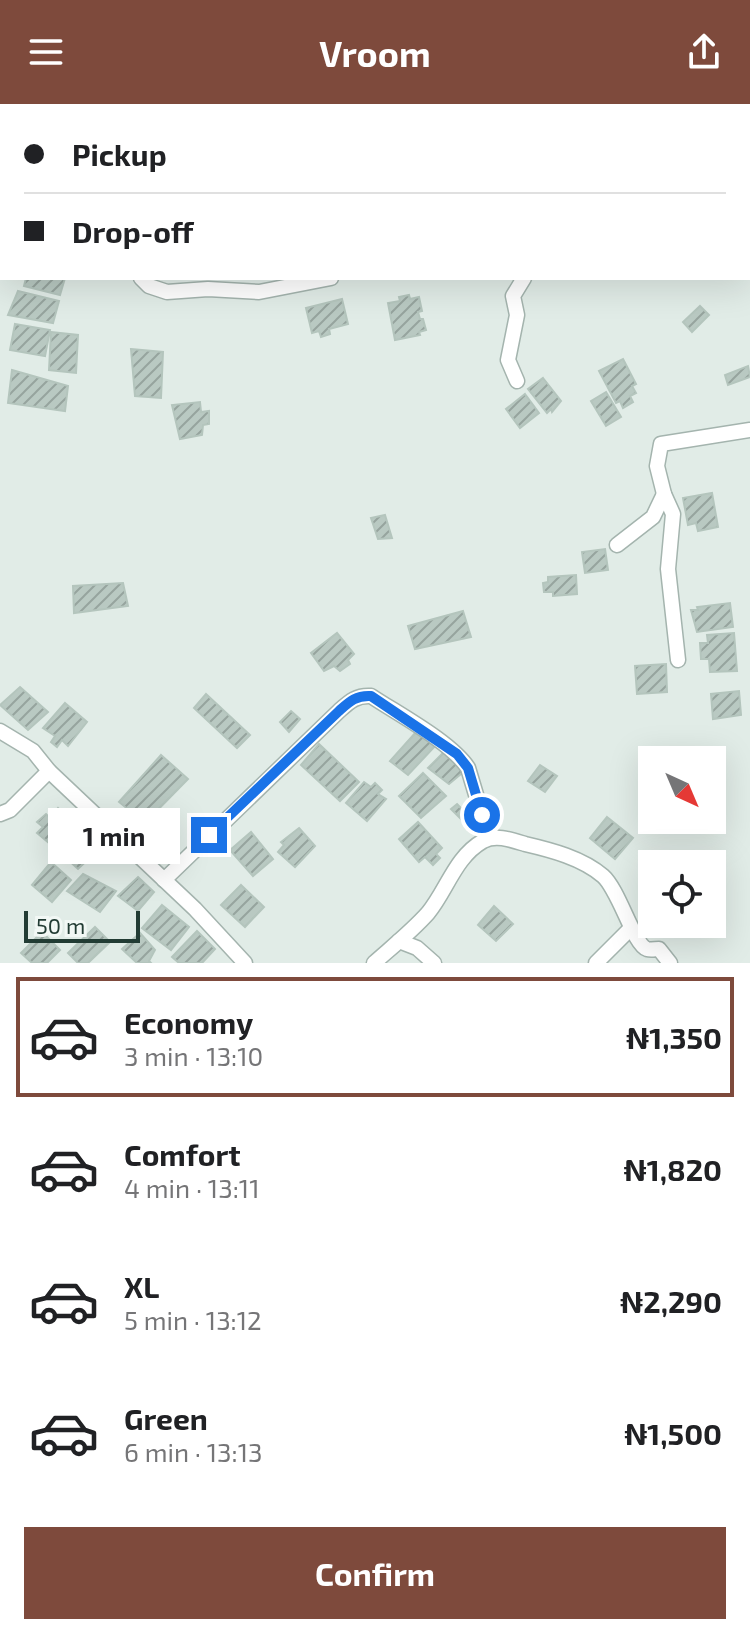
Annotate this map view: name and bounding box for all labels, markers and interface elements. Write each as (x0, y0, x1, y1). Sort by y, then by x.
icon: menu (24, 30, 68, 74)
icon: share (682, 30, 726, 74)
text: Vroom (319, 31, 431, 74)
text: Pickup (72, 136, 167, 172)
text: Drop-off (72, 213, 194, 249)
north arrow (638, 746, 726, 834)
map controls (638, 746, 726, 938)
route start (464, 797, 500, 833)
callout: 1 min (49, 807, 181, 863)
route end (191, 817, 227, 853)
text: 1 min (83, 820, 145, 851)
button: locate (638, 850, 726, 938)
scale bar (24, 907, 140, 943)
text: 50 m (36, 912, 85, 938)
icon: car (28, 1001, 100, 1073)
text: Economy (124, 1004, 253, 1040)
text: ₦1,350 (626, 1019, 722, 1055)
text: 3 min · 13:10 (124, 1040, 263, 1071)
icon: car (28, 1133, 100, 1205)
text: Comfort (124, 1136, 241, 1172)
text: ₦1,820 (624, 1151, 722, 1187)
text: 4 min · 13:11 (124, 1172, 260, 1203)
icon: car (28, 1265, 100, 1337)
text: XL (124, 1268, 159, 1304)
text: ₦2,290 (620, 1283, 722, 1319)
text: 5 min · 13:12 (124, 1304, 262, 1335)
icon: car (28, 1397, 100, 1469)
text: Green (124, 1400, 208, 1436)
text: ₦1,500 (624, 1415, 722, 1451)
text: 6 min · 13:13 (124, 1436, 262, 1467)
button: Confirm (24, 1527, 726, 1619)

